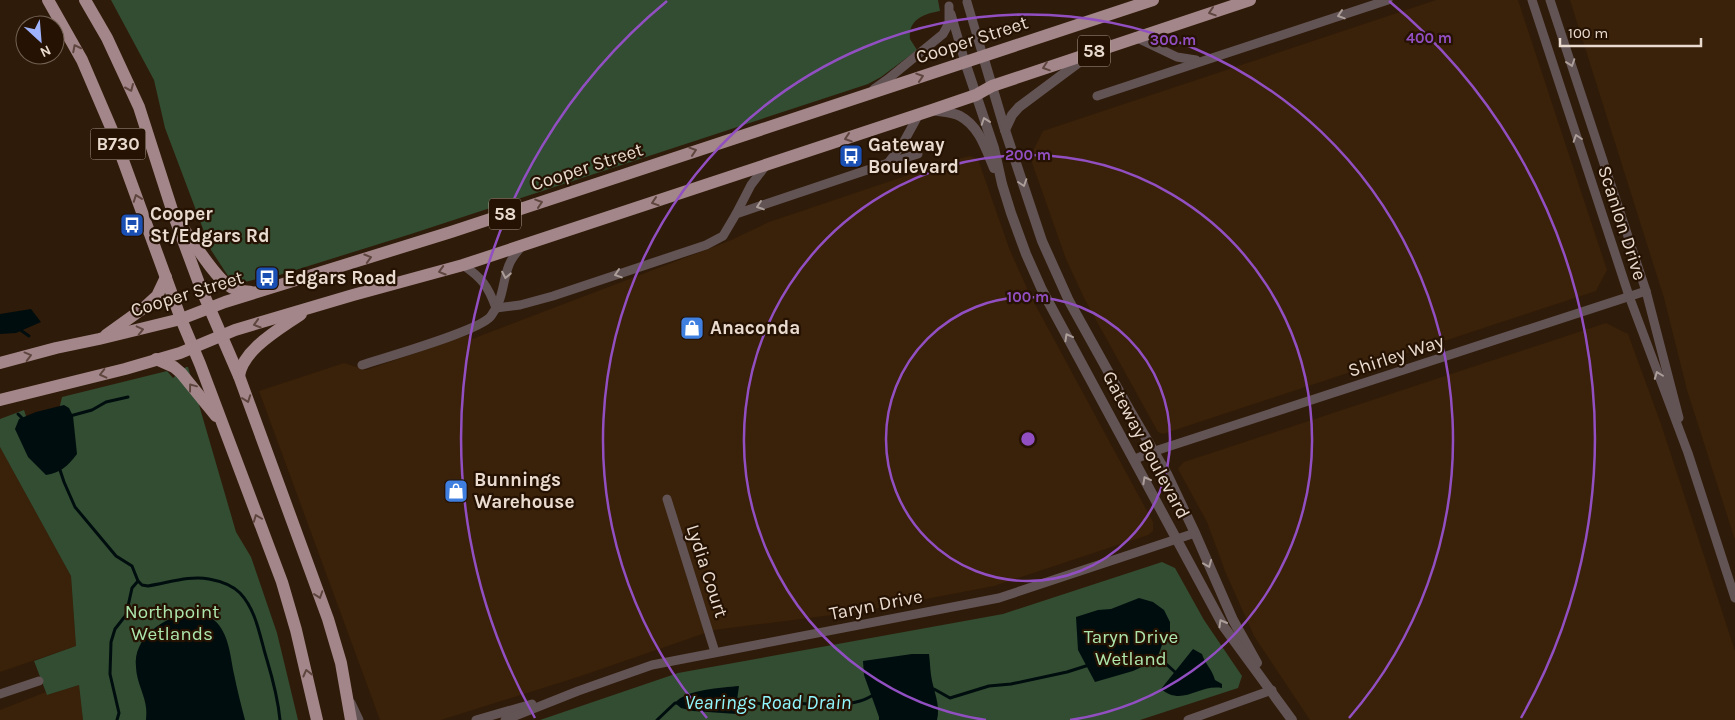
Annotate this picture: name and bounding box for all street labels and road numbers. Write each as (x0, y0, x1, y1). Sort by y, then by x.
street label: Cooper Street (913, 11, 1031, 69)
road number: 58 (1078, 36, 1110, 66)
road number: B730 (90, 128, 146, 160)
street label: Cooper Street (528, 138, 646, 196)
street label: Scanlon Drive (1593, 163, 1651, 283)
road number: 58 (489, 198, 521, 230)
street label: Cooper Street (128, 266, 246, 322)
street label: Shirley Way (1345, 330, 1447, 382)
street label: Gateway Boulevard (1098, 367, 1194, 523)
street label: Lydia Court (682, 522, 732, 620)
street label: Taryn Drive (828, 585, 924, 625)

